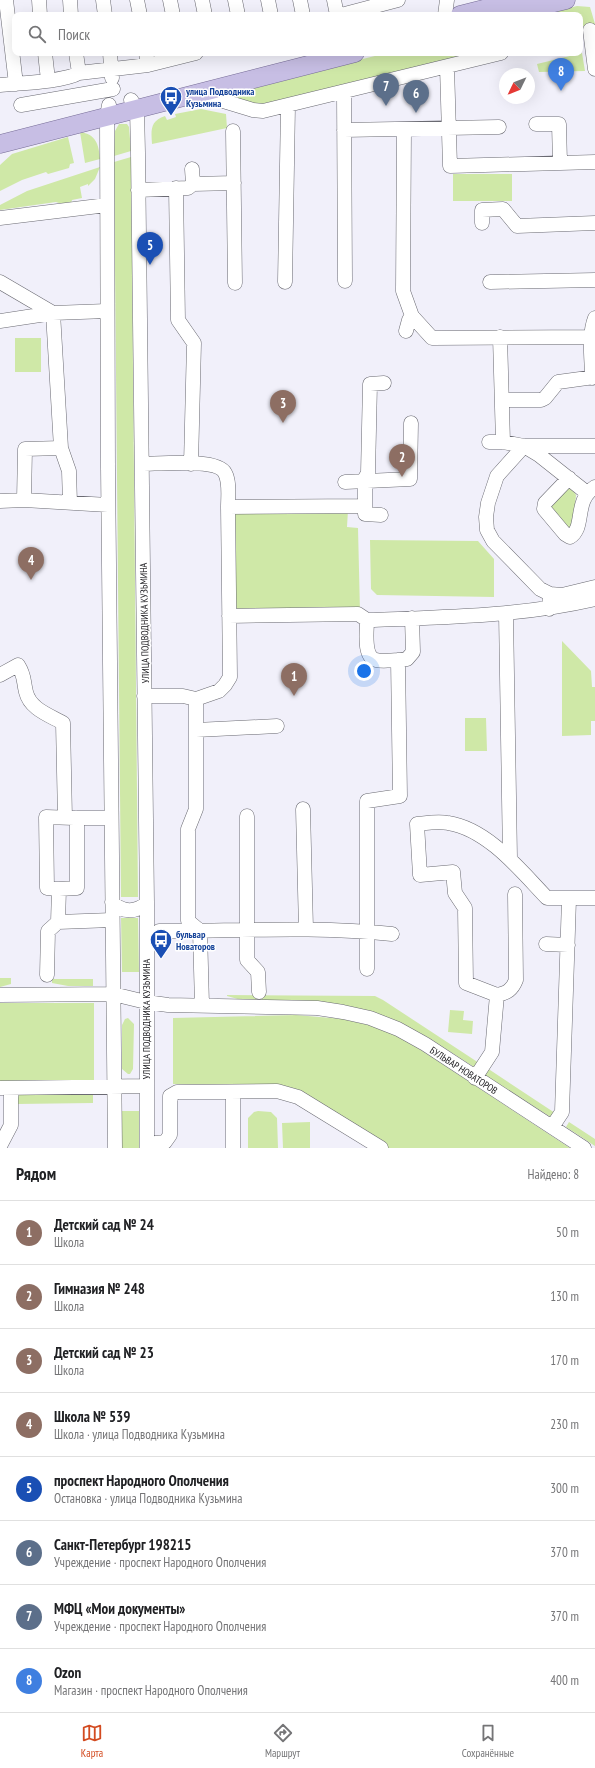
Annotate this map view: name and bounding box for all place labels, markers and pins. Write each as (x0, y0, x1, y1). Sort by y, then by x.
pin: 8 (548, 58, 574, 91)
pin: 7 (373, 73, 399, 106)
pin: 6 (403, 80, 429, 113)
bus stop icon: улица Подводника Кузьмина (158, 84, 184, 117)
place label: улица Подводника Кузьмина (185, 85, 254, 110)
pin: 5 (137, 232, 163, 265)
pin: 3 (270, 390, 296, 423)
pin: 2 (389, 444, 415, 477)
pin: 4 (18, 547, 44, 580)
pin: 1 (281, 663, 307, 696)
bus stop icon: бульвар Новаторов (148, 927, 174, 960)
place label: бульвар Новаторов (176, 928, 215, 953)

